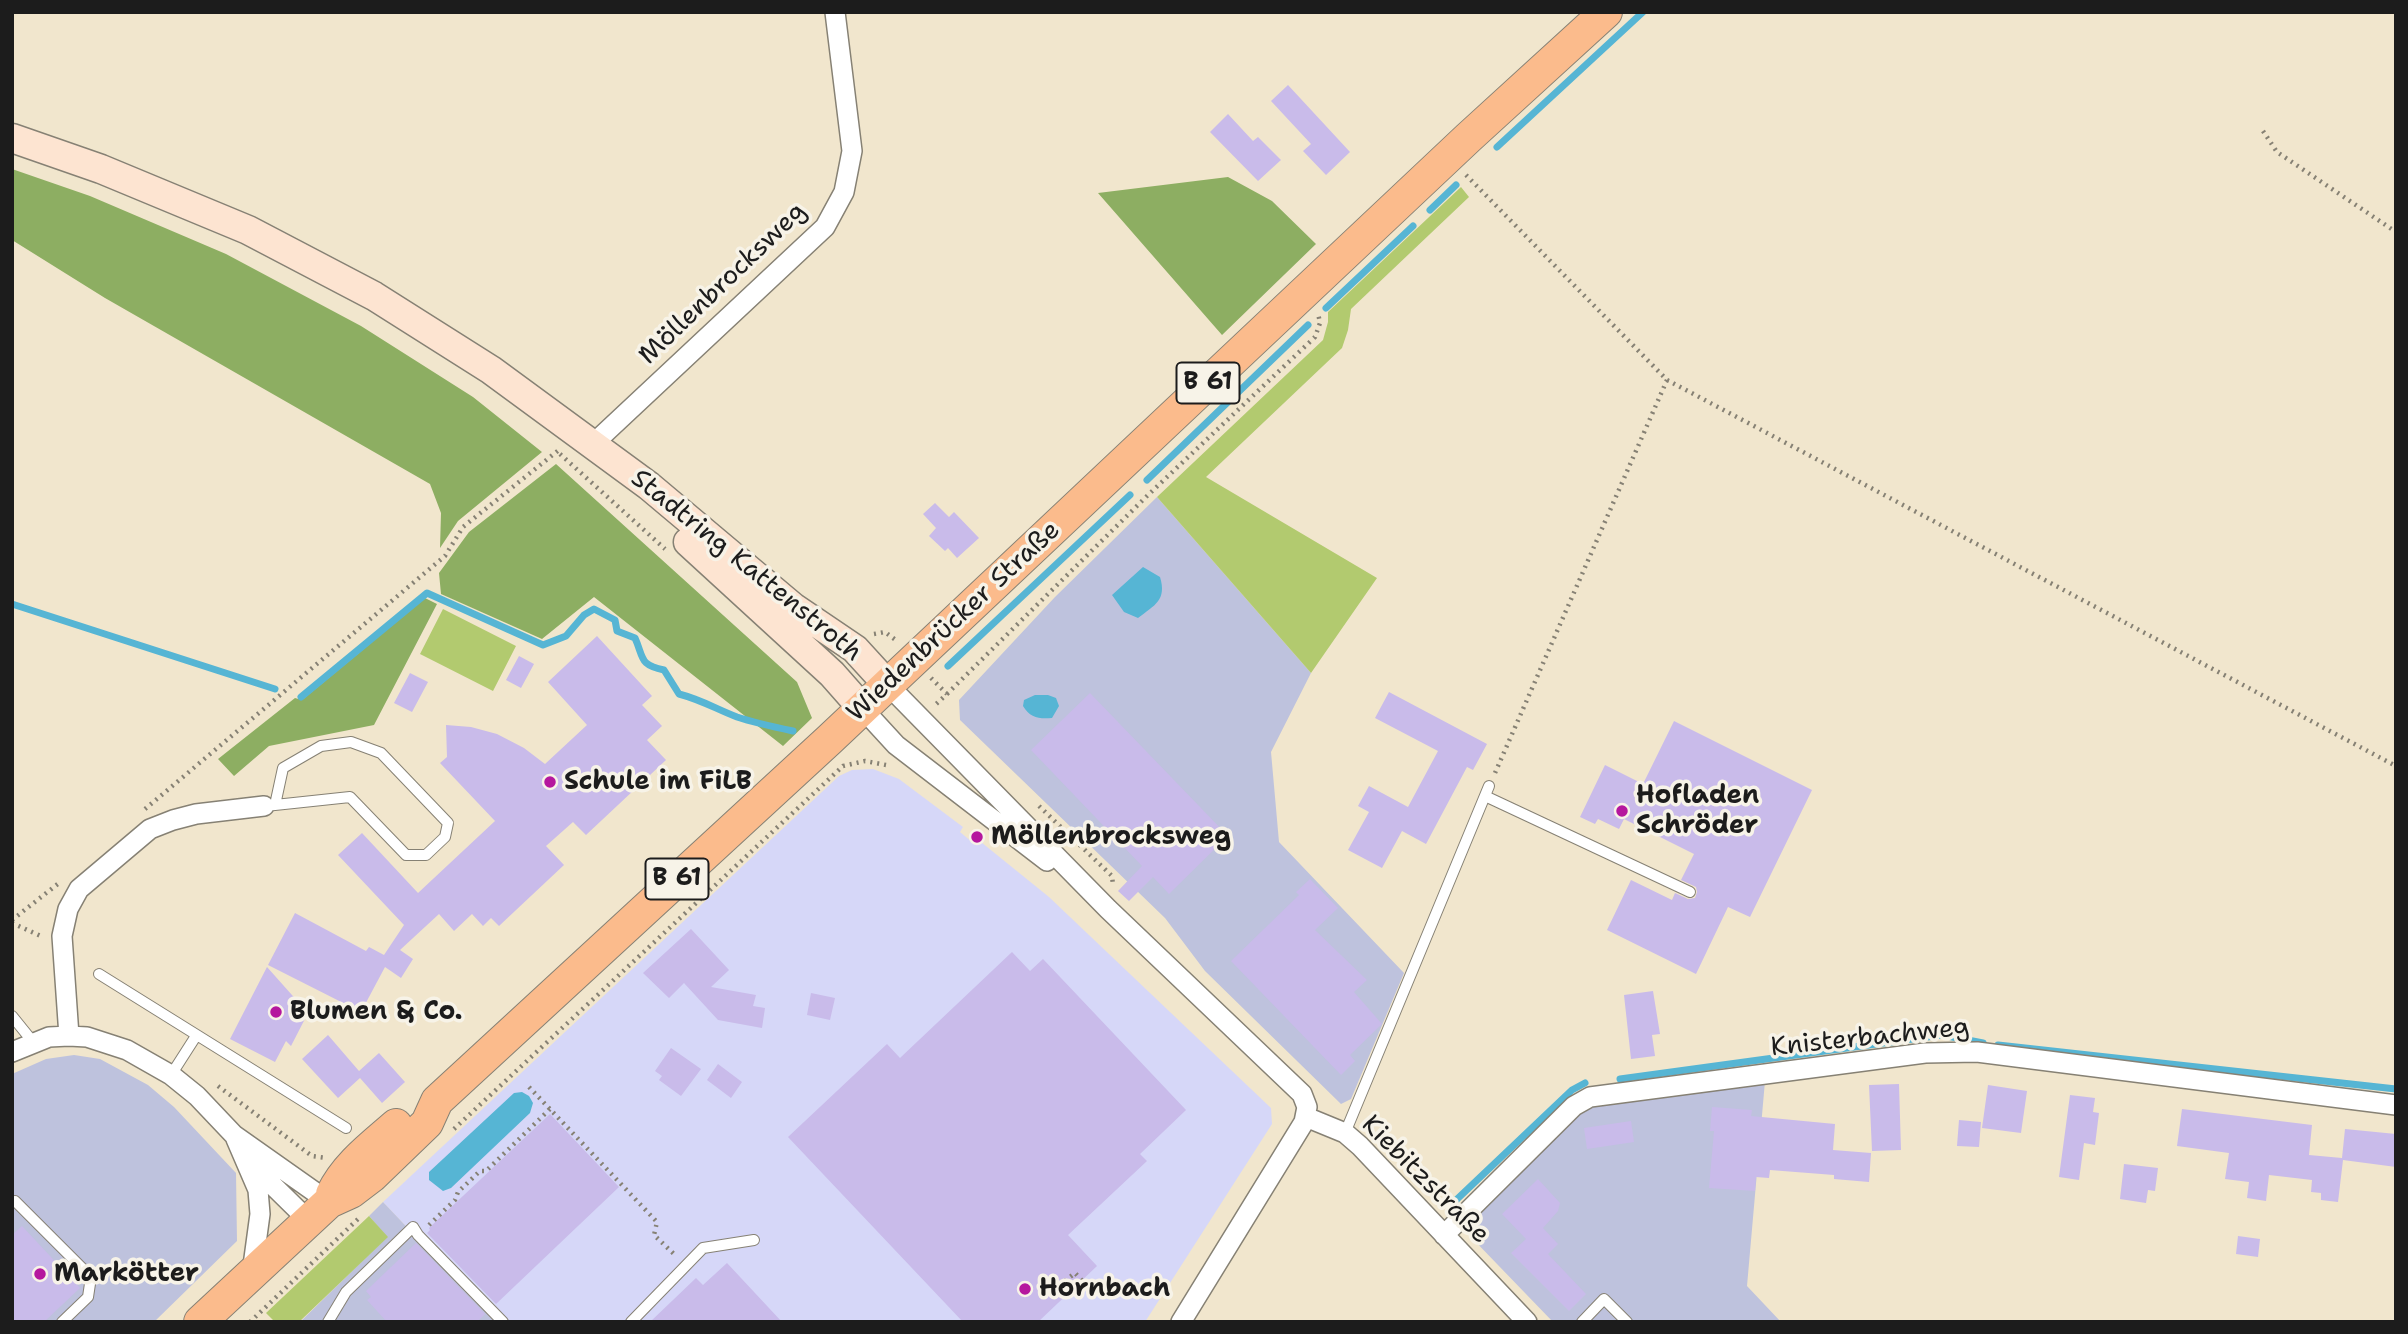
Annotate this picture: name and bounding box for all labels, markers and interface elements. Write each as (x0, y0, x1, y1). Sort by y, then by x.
street label: Möllenbrocksweg (633, 196, 813, 372)
road number: B 61 (1176, 362, 1240, 404)
street label: Stadtring Kattenstroth (624, 463, 868, 669)
street label: Wiedenbrücker Straße (841, 515, 1067, 729)
place label: Schule im FiLB (564, 766, 752, 798)
marker: Schule im FiLB (542, 774, 558, 790)
place label: Hofladen Schröder (1636, 780, 1759, 842)
marker: Hofladen Schröder (1614, 803, 1630, 819)
place label: Möllenbrocksweg (991, 821, 1231, 853)
marker: Möllenbrocksweg (969, 829, 985, 845)
road number: B 61 (646, 858, 708, 900)
place label: Blumen & Co. (290, 996, 463, 1028)
marker: Blumen & Co. (268, 1004, 284, 1020)
street label: Knisterbachweg (1769, 1012, 1971, 1064)
street label: Kiebitzstraße (1354, 1109, 1496, 1251)
place label: Markötter (54, 1258, 199, 1290)
marker: Markötter (32, 1266, 48, 1282)
place label: Hornbach (1039, 1273, 1170, 1305)
marker: Hornbach (1017, 1281, 1033, 1297)

